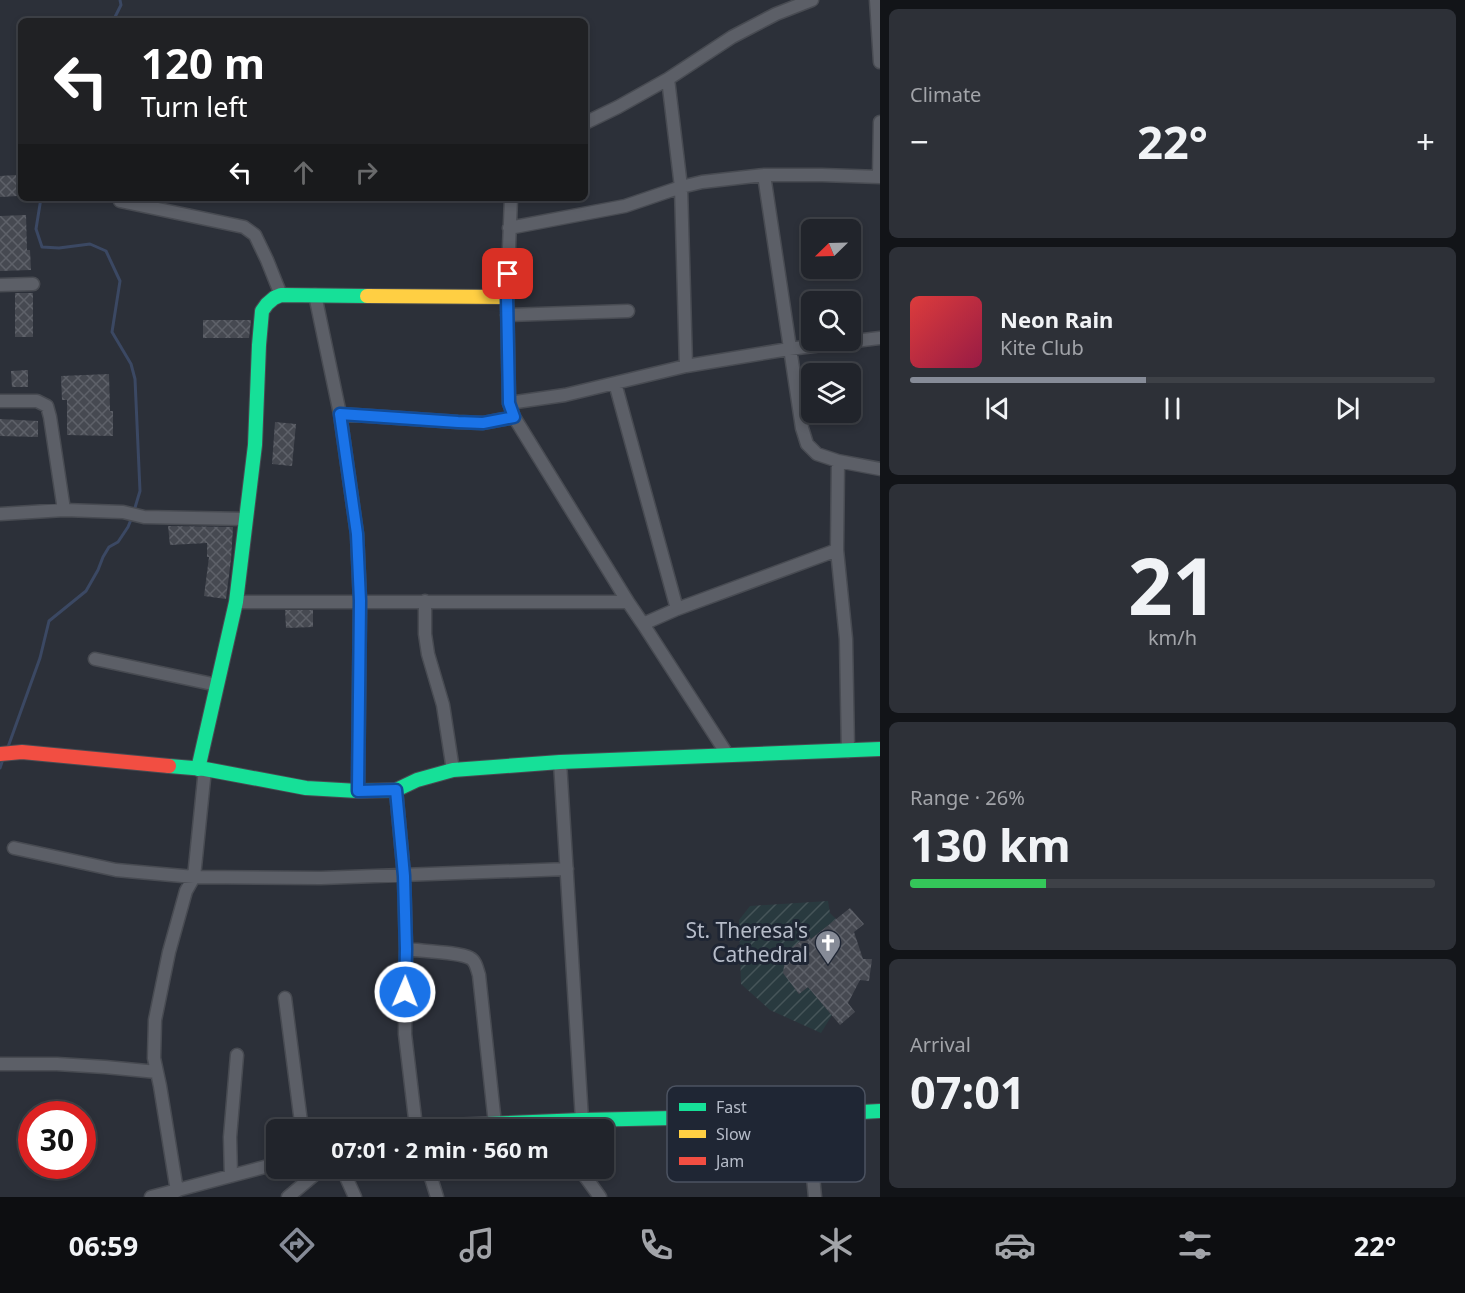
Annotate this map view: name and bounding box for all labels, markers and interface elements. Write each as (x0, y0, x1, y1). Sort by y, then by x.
text: 120 m (141, 34, 265, 91)
icon: left (42, 42, 120, 120)
text: Climate (910, 81, 981, 108)
text: Turn left (141, 88, 247, 125)
text: 22° (1137, 111, 1208, 172)
text: − (910, 119, 929, 164)
text: + (1416, 119, 1435, 164)
icon: left (224, 156, 257, 189)
icon: ahead (287, 156, 320, 189)
icon: right (350, 156, 383, 189)
north arrow (801, 219, 861, 279)
map controls (801, 219, 861, 423)
pin (482, 248, 533, 299)
icon: arrive (491, 257, 524, 290)
button: search (801, 291, 861, 351)
text: Neon Rain (1000, 304, 1113, 334)
text: Kite Club (1000, 334, 1084, 361)
button: layers (801, 363, 861, 423)
icon: previous (981, 392, 1014, 425)
icon: pause (1156, 392, 1189, 425)
icon: next (1331, 392, 1364, 425)
text: 21 (1128, 532, 1217, 638)
text: km/h (1148, 624, 1197, 651)
text: Range · 26% (910, 784, 1025, 811)
text: 130 km (910, 814, 1071, 875)
place label: St. Theresa's Cathedral (685, 916, 808, 968)
church icon: St. Theresa's Cathedral (813, 928, 843, 966)
position arrow (373, 960, 437, 1024)
text: Arrival (910, 1031, 971, 1058)
text: 07:01 (910, 1061, 1026, 1122)
legend (667, 1086, 865, 1182)
text: Fast (716, 1096, 747, 1118)
speed limit sign: 30 (18, 1101, 96, 1179)
text: Slow (716, 1123, 751, 1145)
text: 07:01 · 2 min · 560 m (331, 1134, 549, 1164)
text: Jam (714, 1150, 744, 1172)
icon: directions (276, 1224, 318, 1266)
icon: music (456, 1224, 498, 1266)
icon: phone (635, 1224, 677, 1266)
icon: climate (815, 1224, 857, 1266)
icon: car (994, 1224, 1036, 1266)
icon: filters (1174, 1224, 1216, 1266)
text: 06:59 (69, 1227, 138, 1264)
text: 22° (1354, 1227, 1396, 1264)

